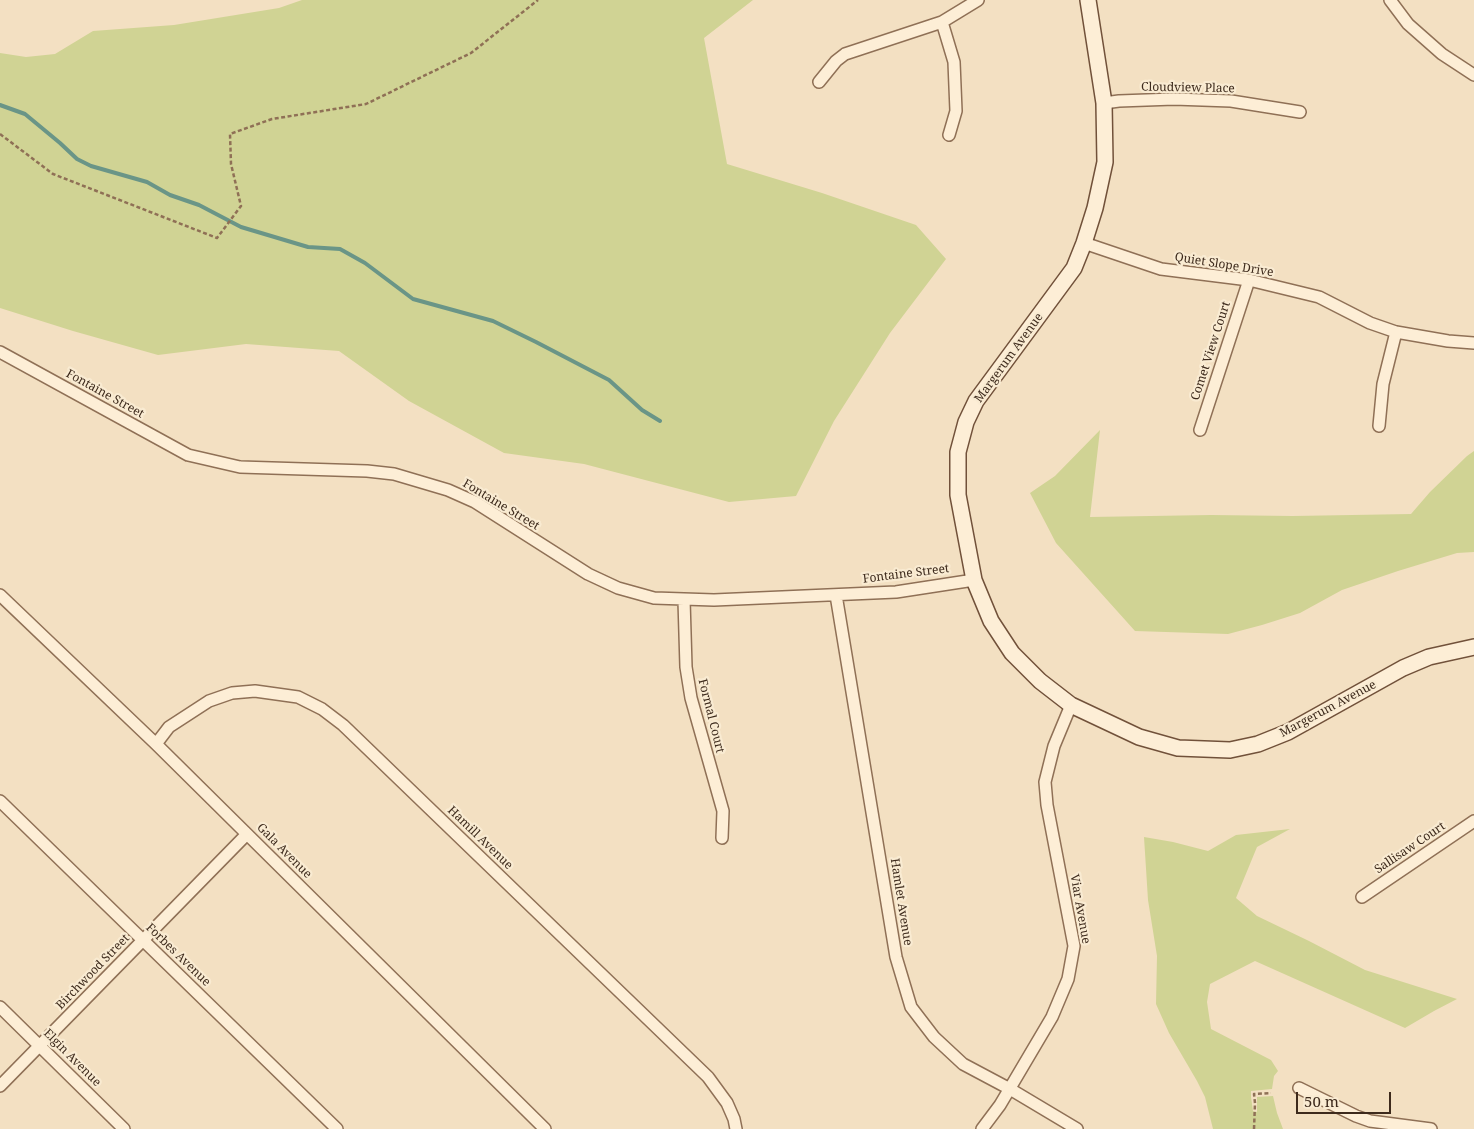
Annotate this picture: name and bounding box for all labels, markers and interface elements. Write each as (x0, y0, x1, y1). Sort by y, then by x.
street label: Cloudview Place (1141, 80, 1235, 96)
street label: Quiet Slope Drive (1174, 250, 1274, 280)
street label: Comet View Court (1188, 300, 1234, 402)
street label: Margerum Avenue (972, 310, 1046, 406)
street label: Fontaine Street (64, 367, 146, 421)
street label: Fontaine Street (460, 476, 542, 534)
street label: Fontaine Street (862, 562, 950, 586)
street label: Formal Court (695, 677, 727, 755)
street label: Margerum Avenue (1277, 677, 1379, 741)
street label: Hamill Avenue (444, 803, 516, 873)
street label: Sallisaw Court (1372, 819, 1448, 877)
street label: Gala Avenue (254, 821, 314, 881)
street label: Hamlet Avenue (887, 857, 915, 947)
street label: Viar Avenue (1067, 873, 1093, 945)
street label: Forbes Avenue (143, 921, 213, 989)
street label: Birchwood Street (53, 931, 133, 1013)
street label: Elgin Avenue (40, 1026, 104, 1090)
scale bar (1299, 1082, 1394, 1114)
text: 50 m (1304, 1091, 1339, 1111)

